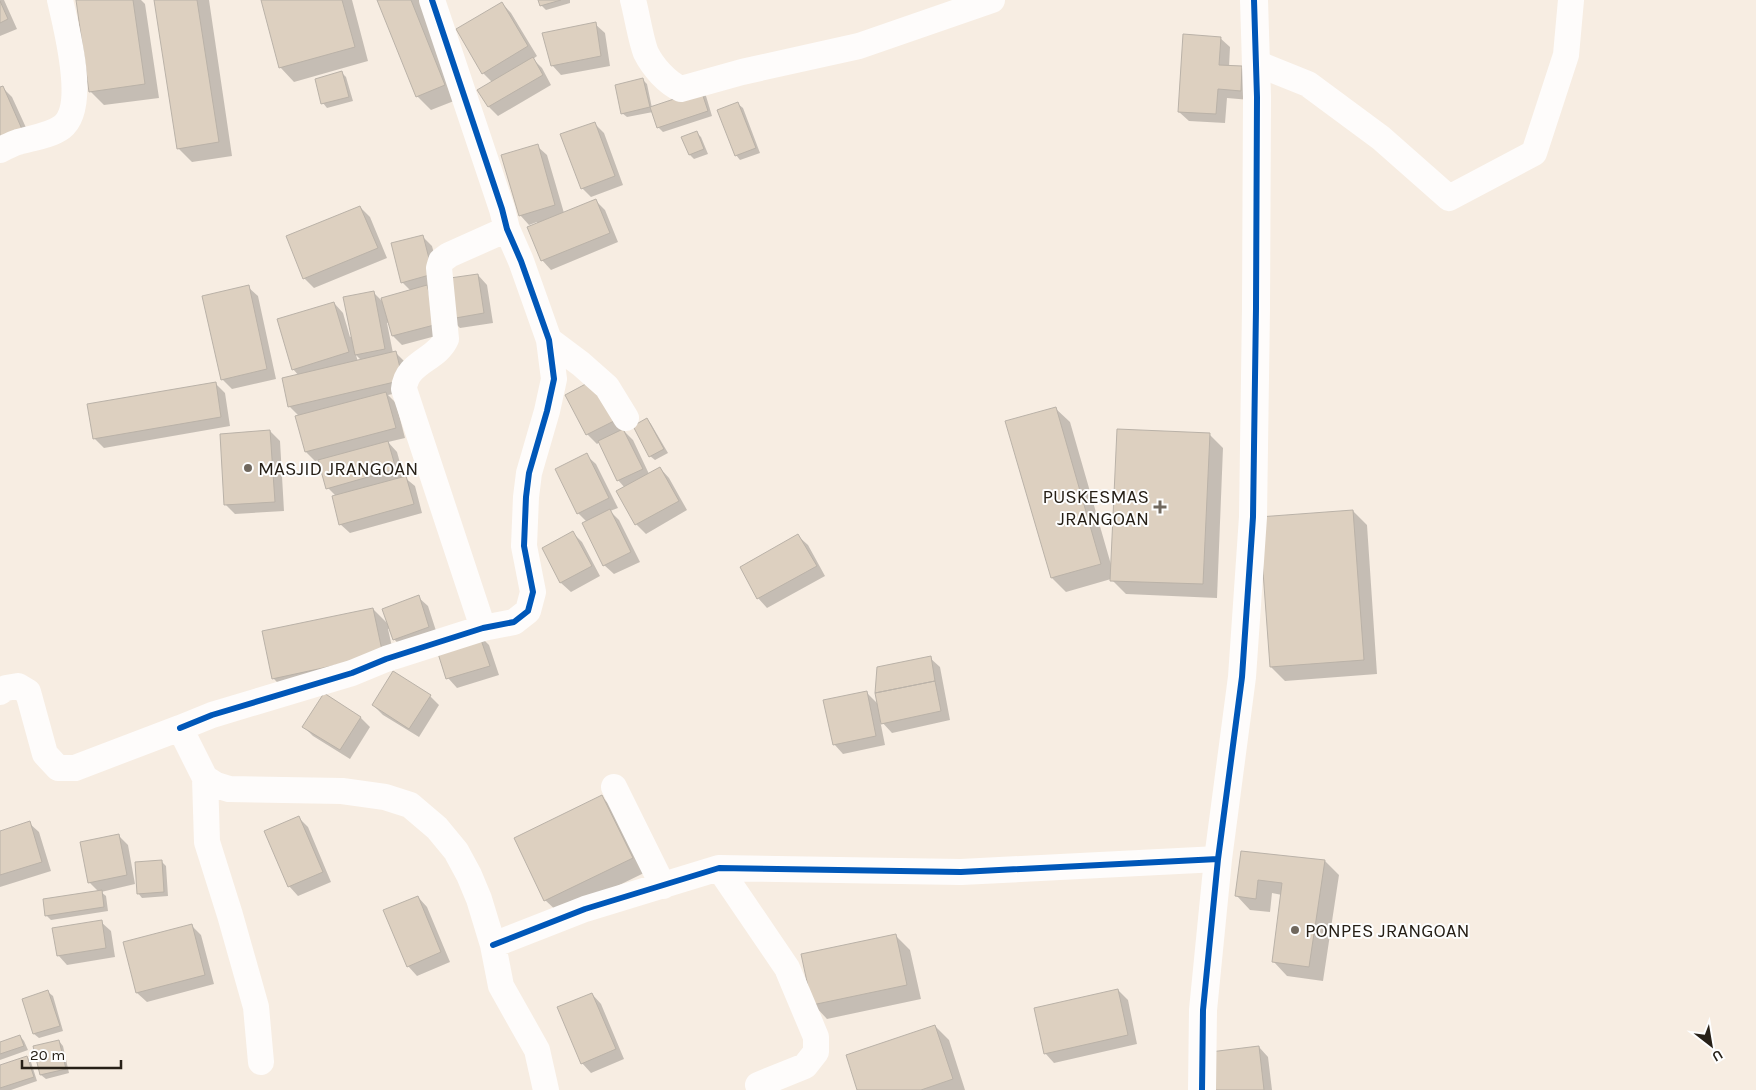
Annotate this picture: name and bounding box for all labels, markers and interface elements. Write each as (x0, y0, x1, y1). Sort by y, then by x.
place label: MASJID JRANGOAN (258, 458, 418, 480)
marker: MASJID JRANGOAN (242, 462, 254, 474)
place label: PUSKESMAS JRANGOAN (1042, 486, 1149, 530)
marker: PUSKESMAS JRANGOAN (1153, 500, 1167, 514)
place label: PONPES JRANGOAN (1305, 920, 1470, 942)
marker: PONPES JRANGOAN (1289, 924, 1301, 936)
north arrow (1686, 1020, 1736, 1070)
scale bar (22, 1038, 121, 1070)
text: 20 m (30, 1046, 65, 1064)
text: U (1709, 1046, 1726, 1065)

